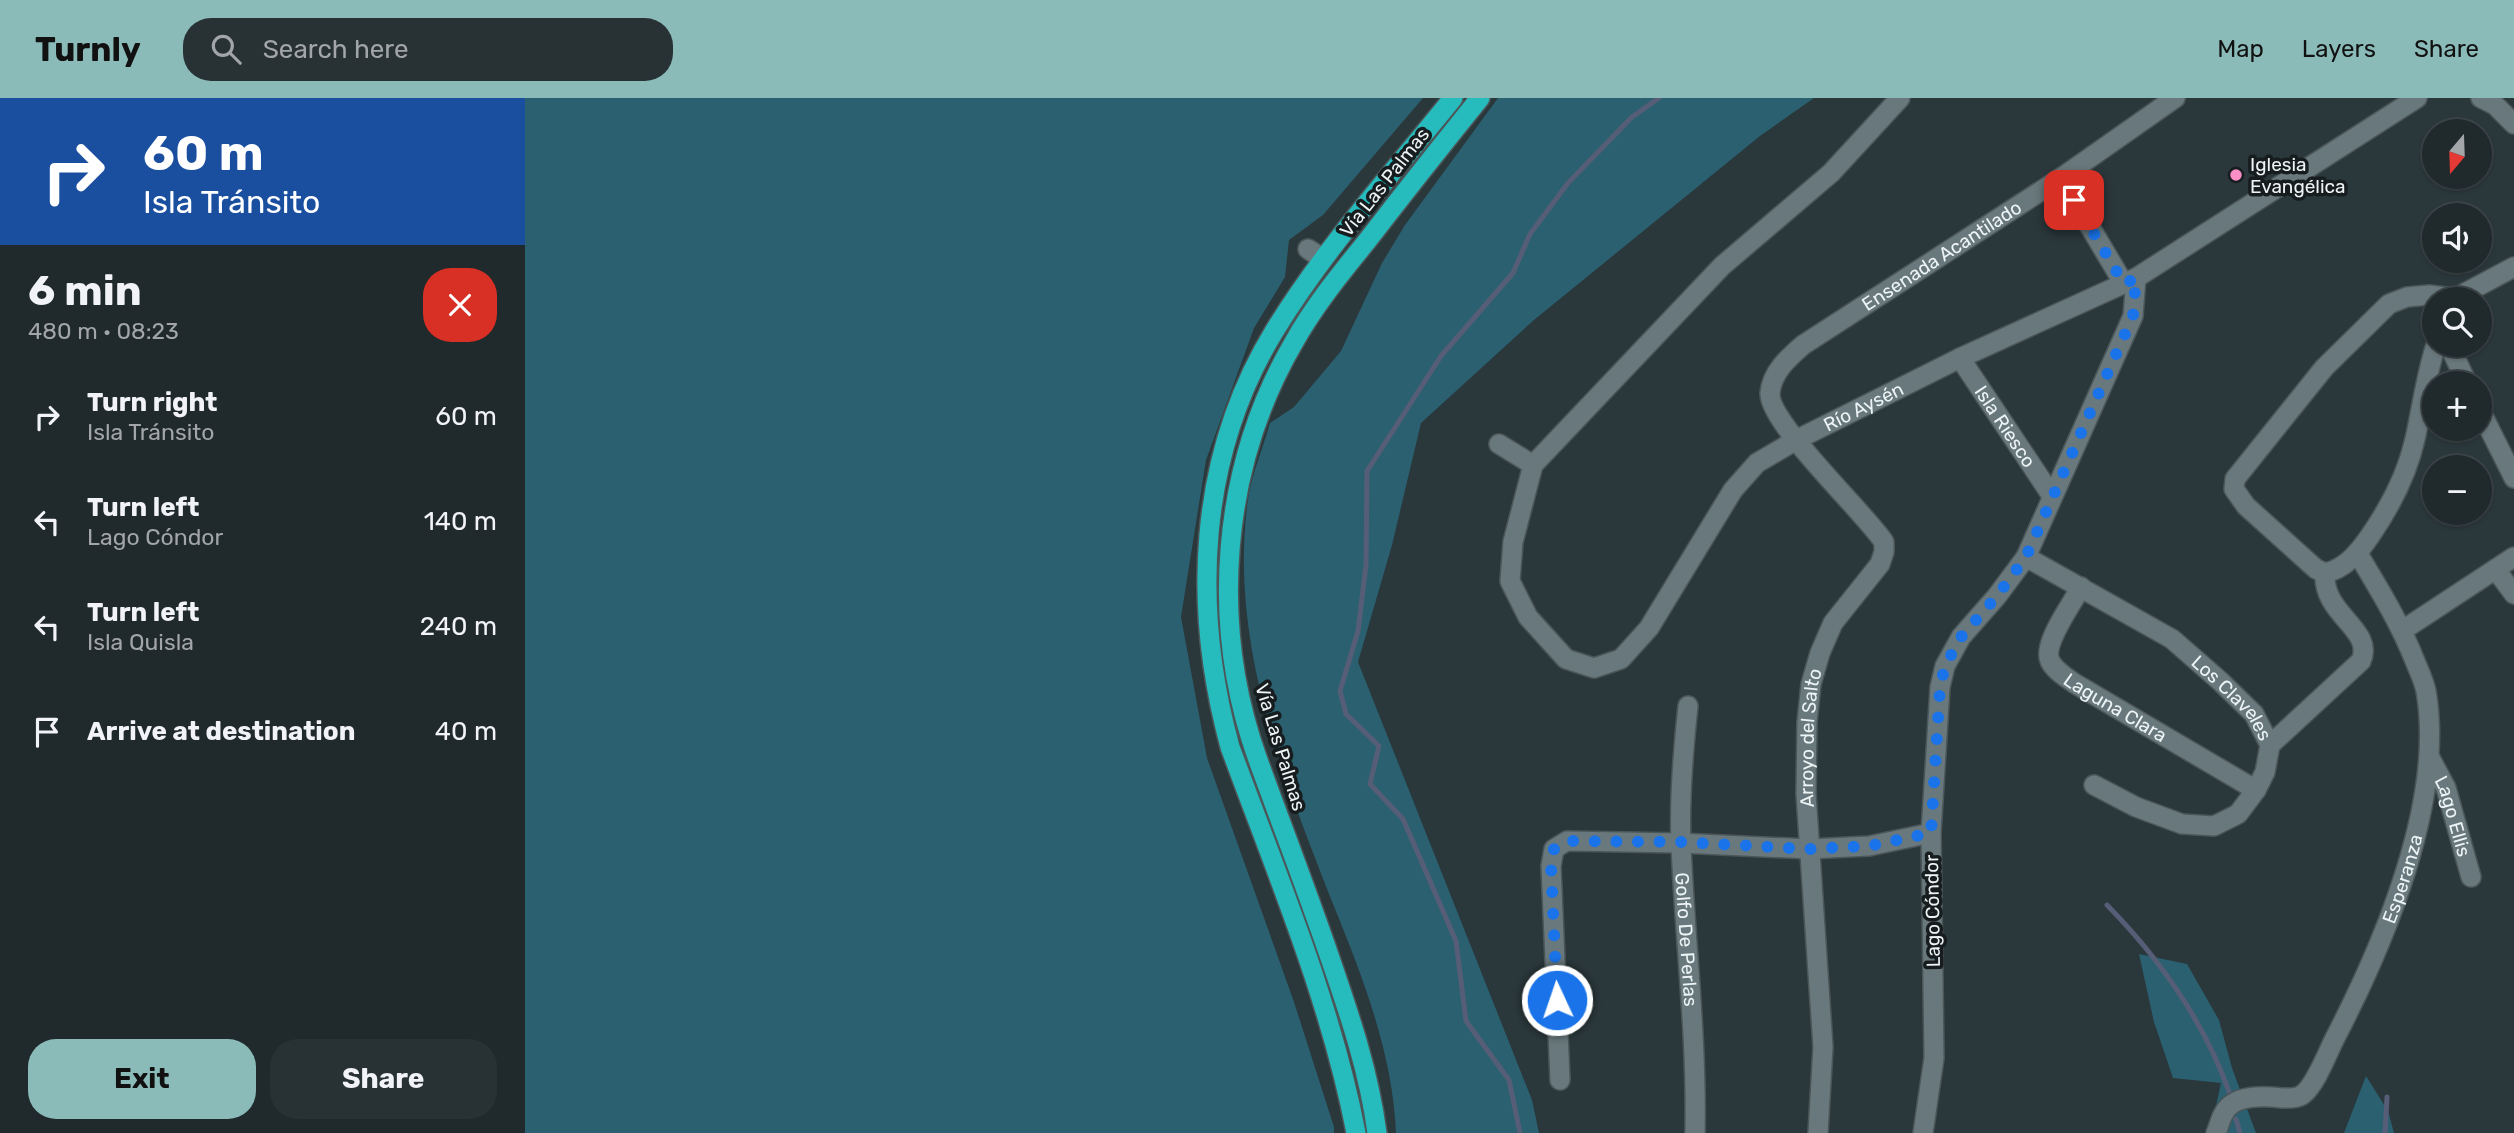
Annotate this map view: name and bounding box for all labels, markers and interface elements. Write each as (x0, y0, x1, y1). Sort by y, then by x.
search box (183, 18, 673, 81)
text: Turnly (35, 30, 141, 69)
icon: search (207, 30, 245, 68)
text: Search here (263, 34, 409, 65)
text: Map (2217, 35, 2264, 63)
text: Layers (2302, 35, 2376, 63)
text: Share (2414, 35, 2479, 63)
north arrow (2422, 119, 2492, 189)
map controls (2422, 119, 2492, 525)
street label: Vía Las Palmas (1335, 123, 1434, 241)
text: 60 m (143, 124, 264, 182)
icon: right (28, 126, 119, 217)
place label: Iglesia Evangélica (2250, 153, 2346, 198)
marker: Iglesia Evangélica (2228, 167, 2244, 183)
pin (2044, 170, 2104, 230)
icon: arrive (2055, 181, 2093, 219)
text: Isla Tránsito (143, 183, 320, 221)
street label: Ensenada Acantilado (1858, 196, 2026, 316)
button: sound (2422, 203, 2492, 273)
text: 6 min (28, 266, 142, 316)
button: close (423, 268, 497, 342)
button: search (2422, 287, 2492, 357)
text: 480 m · 08:23 (28, 317, 179, 345)
button: + (2422, 371, 2492, 441)
street label: Río Aysén (1820, 377, 1907, 436)
street label: Isla Riesco (1970, 381, 2041, 472)
text: Turn right (87, 387, 217, 418)
icon: right (28, 398, 66, 436)
text: 60 m (435, 401, 497, 432)
text: Isla Tránsito (87, 418, 214, 446)
button: − (2422, 455, 2492, 525)
text: Turn left (87, 492, 199, 523)
icon: left (28, 503, 66, 541)
text: 140 m (424, 506, 497, 537)
text: Lago Cóndor (87, 523, 223, 551)
text: Turn left (87, 597, 199, 628)
icon: left (28, 608, 66, 646)
text: 240 m (420, 611, 497, 642)
text: Isla Quisla (87, 628, 194, 656)
street label: Los Claveles (2187, 650, 2277, 744)
street label: Arroyo del Salto (1795, 666, 1827, 808)
street label: Laguna Clara (2059, 668, 2171, 747)
street label: Vía Las Palmas (1250, 681, 1311, 814)
icon: arrive (28, 713, 66, 751)
text: Arrive at destination (87, 716, 355, 747)
text: 40 m (435, 716, 497, 747)
street label: Lago Ellis (2429, 772, 2476, 859)
street label: Esperanza (2377, 832, 2428, 927)
street label: Lago Cóndor (1920, 854, 1945, 967)
street label: Golfo De Perlas (1670, 872, 1702, 1007)
position arrow (1520, 963, 1594, 1037)
button: Exit (28, 1039, 256, 1119)
button: Share (270, 1039, 497, 1119)

